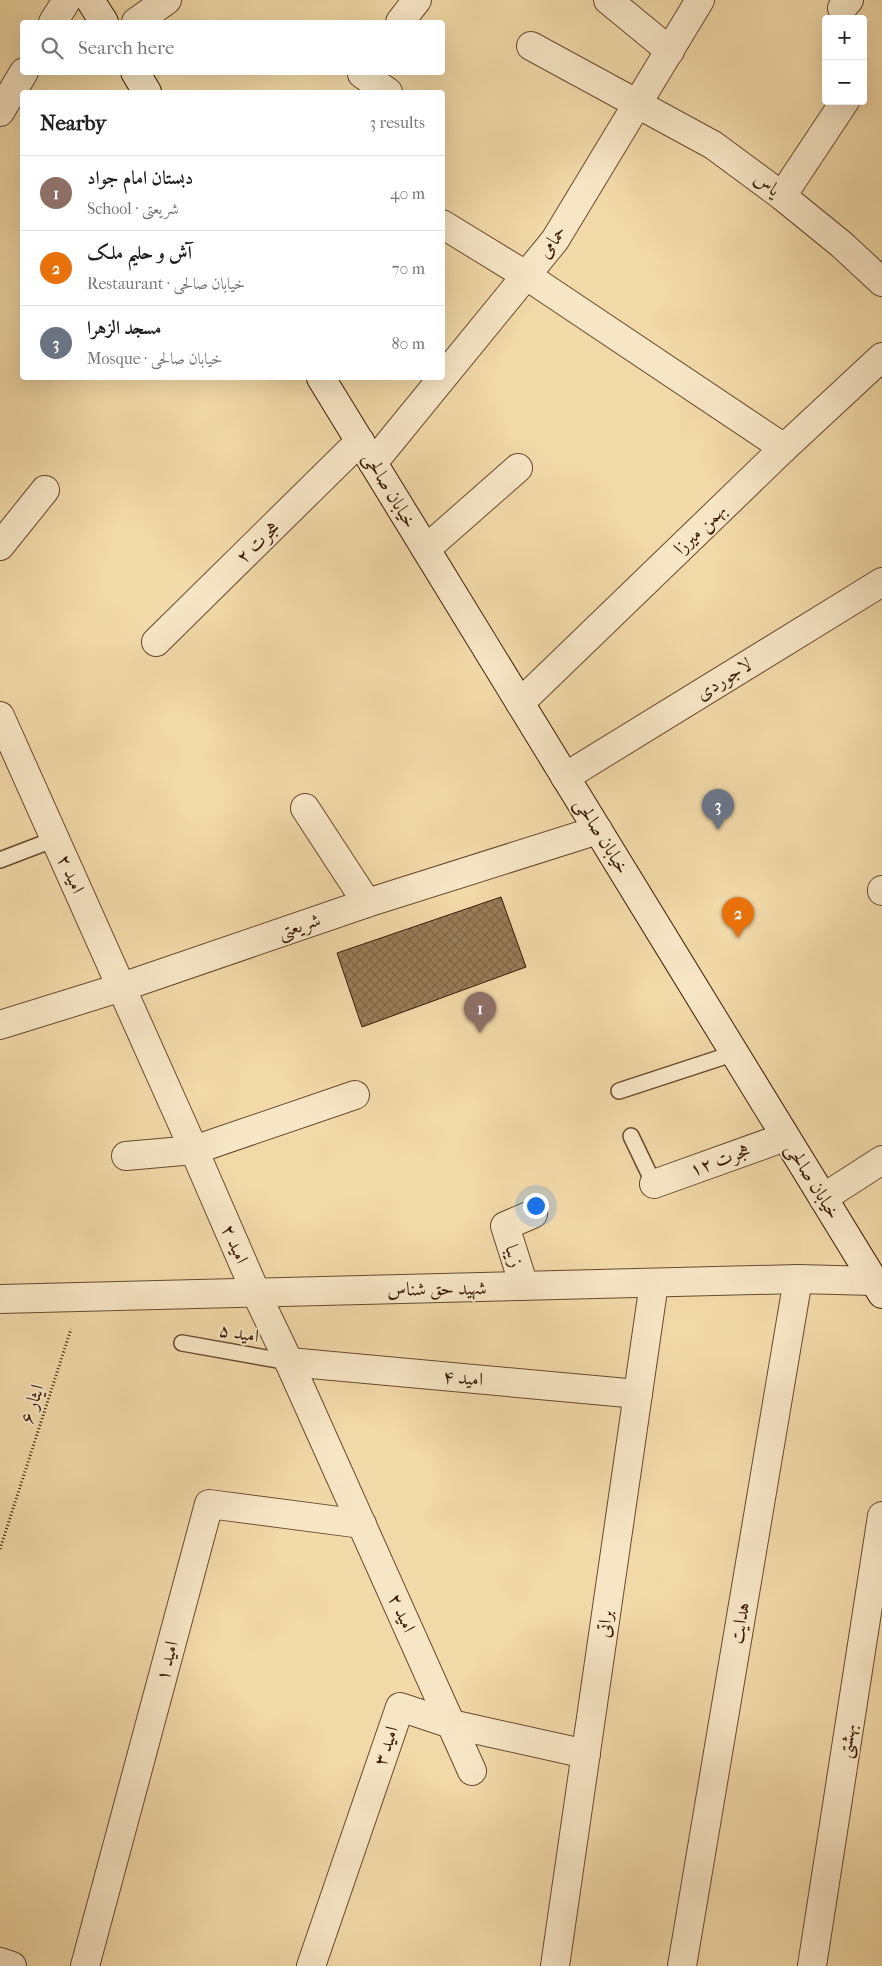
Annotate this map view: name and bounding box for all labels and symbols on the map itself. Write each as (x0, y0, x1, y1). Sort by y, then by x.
street label: یاس (749, 167, 785, 202)
street label: حمامی (533, 222, 571, 262)
street label: خیابان صالحی (357, 448, 421, 533)
street label: بهمن میرزا (669, 499, 732, 561)
street label: هجرت ۲ (232, 516, 285, 569)
street label: لاجوردی (692, 653, 757, 706)
pin: 3 (702, 789, 734, 830)
street label: خیابان صالحی (568, 794, 634, 879)
street label: امید ۲ (53, 851, 89, 897)
pin: 2 (722, 897, 754, 938)
street label: شریعتی (275, 908, 324, 945)
pin: 1 (464, 992, 496, 1033)
street label: هجرت ۱۲ (687, 1139, 754, 1182)
street label: خیابان صالحی (779, 1139, 845, 1224)
your location (523, 1193, 549, 1219)
street label: امید ۲ (217, 1221, 253, 1267)
street label: زیبا (500, 1242, 528, 1270)
street label: شهید حق شناس (387, 1277, 487, 1302)
street label: امید ۵ (217, 1319, 261, 1347)
street label: امید ۴ (442, 1365, 484, 1391)
street label: ایثار ۶ (15, 1382, 49, 1426)
street label: امید ۲ (384, 1590, 420, 1636)
street label: هدایت (726, 1600, 754, 1646)
street label: براتی (592, 1608, 618, 1639)
street label: امید ۱ (151, 1639, 183, 1683)
street label: بهشتی (833, 1722, 863, 1760)
street label: امید ۳ (369, 1723, 403, 1769)

